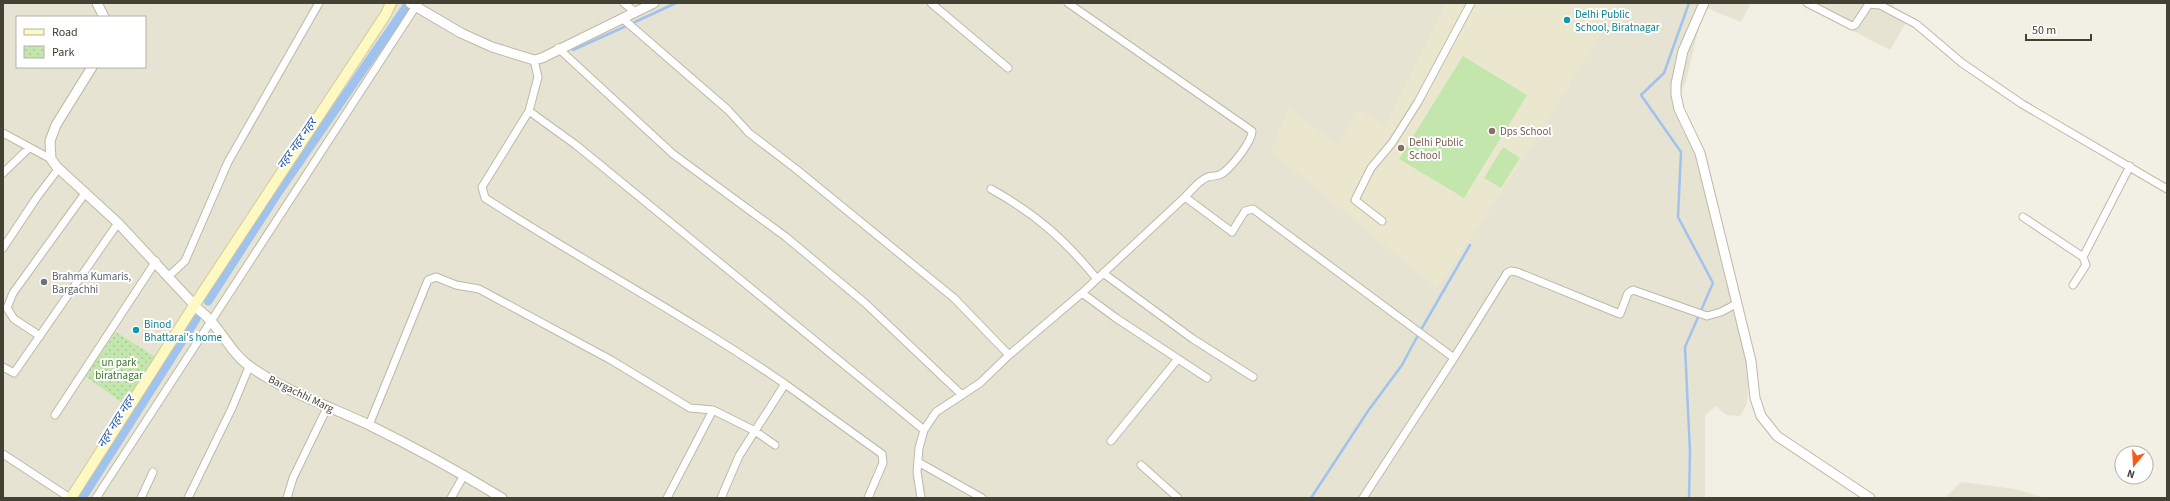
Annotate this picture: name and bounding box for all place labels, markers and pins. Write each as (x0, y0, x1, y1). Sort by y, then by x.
place label: Delhi Public School, Biratnagar (1575, 7, 1660, 35)
marker: Delhi Public School, Biratnagar (1562, 15, 1572, 25)
place label: Dps School (1500, 124, 1551, 139)
marker: Dps School (1487, 126, 1497, 136)
place label: Delhi Public School (1409, 135, 1464, 163)
marker: Delhi Public School (1396, 143, 1406, 153)
place label: Brahma Kumaris, Bargachhi (52, 269, 131, 297)
marker: Brahma Kumaris, Bargachhi (39, 277, 49, 287)
place label: Binod Bhattarai's home (144, 317, 223, 345)
marker: Binod Bhattarai's home (131, 325, 141, 335)

